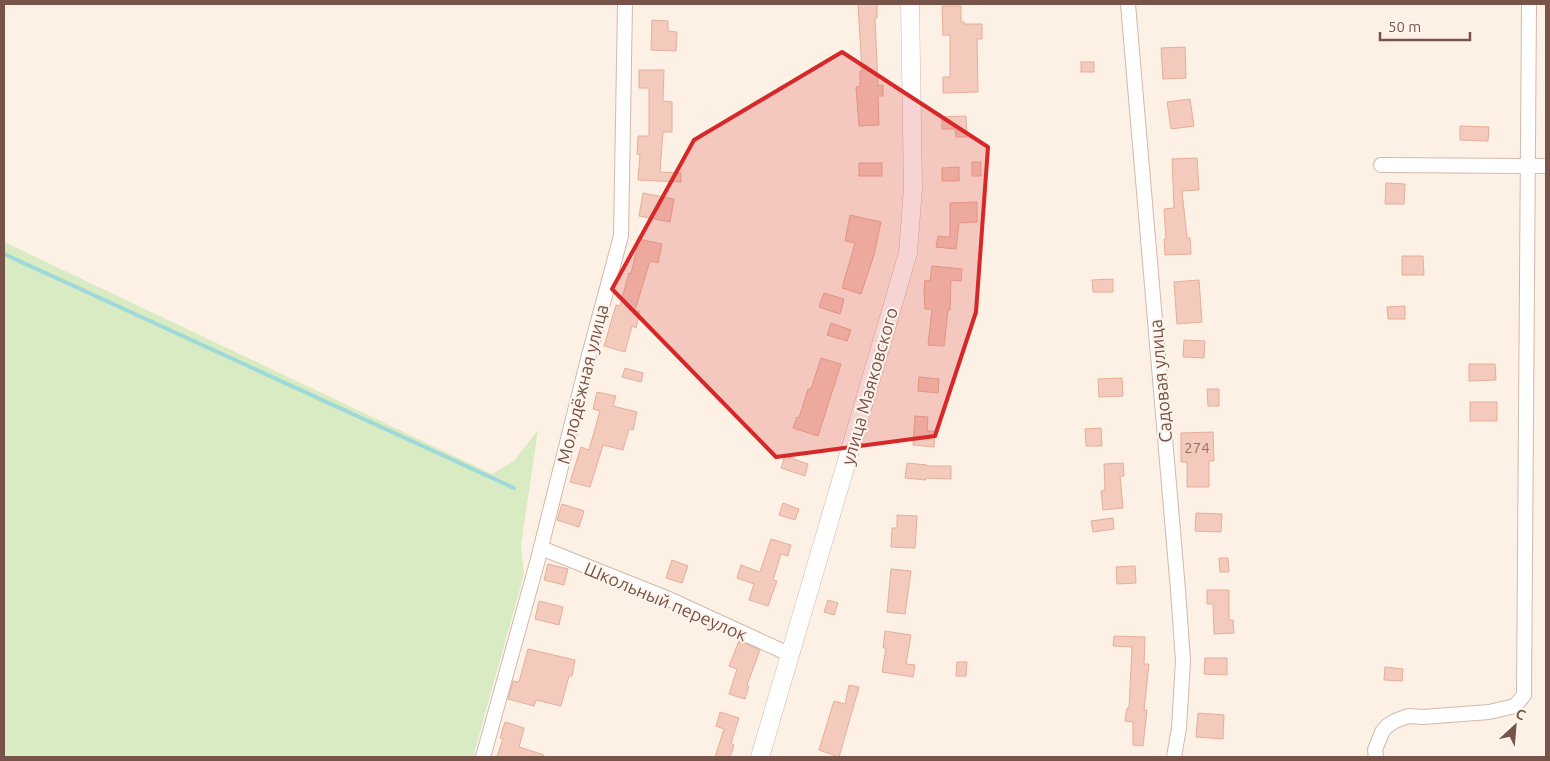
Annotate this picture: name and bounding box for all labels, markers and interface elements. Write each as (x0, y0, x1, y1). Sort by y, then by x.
scale bar (1380, 10, 1470, 42)
text: 50 m (1388, 18, 1421, 35)
street label: Молодёжная улица (552, 302, 612, 466)
street label: улица Маяковского (837, 305, 901, 467)
street label: Садовая улица (1145, 319, 1175, 443)
house number: 274 (1184, 439, 1210, 456)
street label: Школьный переулок (582, 558, 750, 644)
north arrow (1490, 701, 1540, 751)
text: С (1513, 705, 1528, 723)

